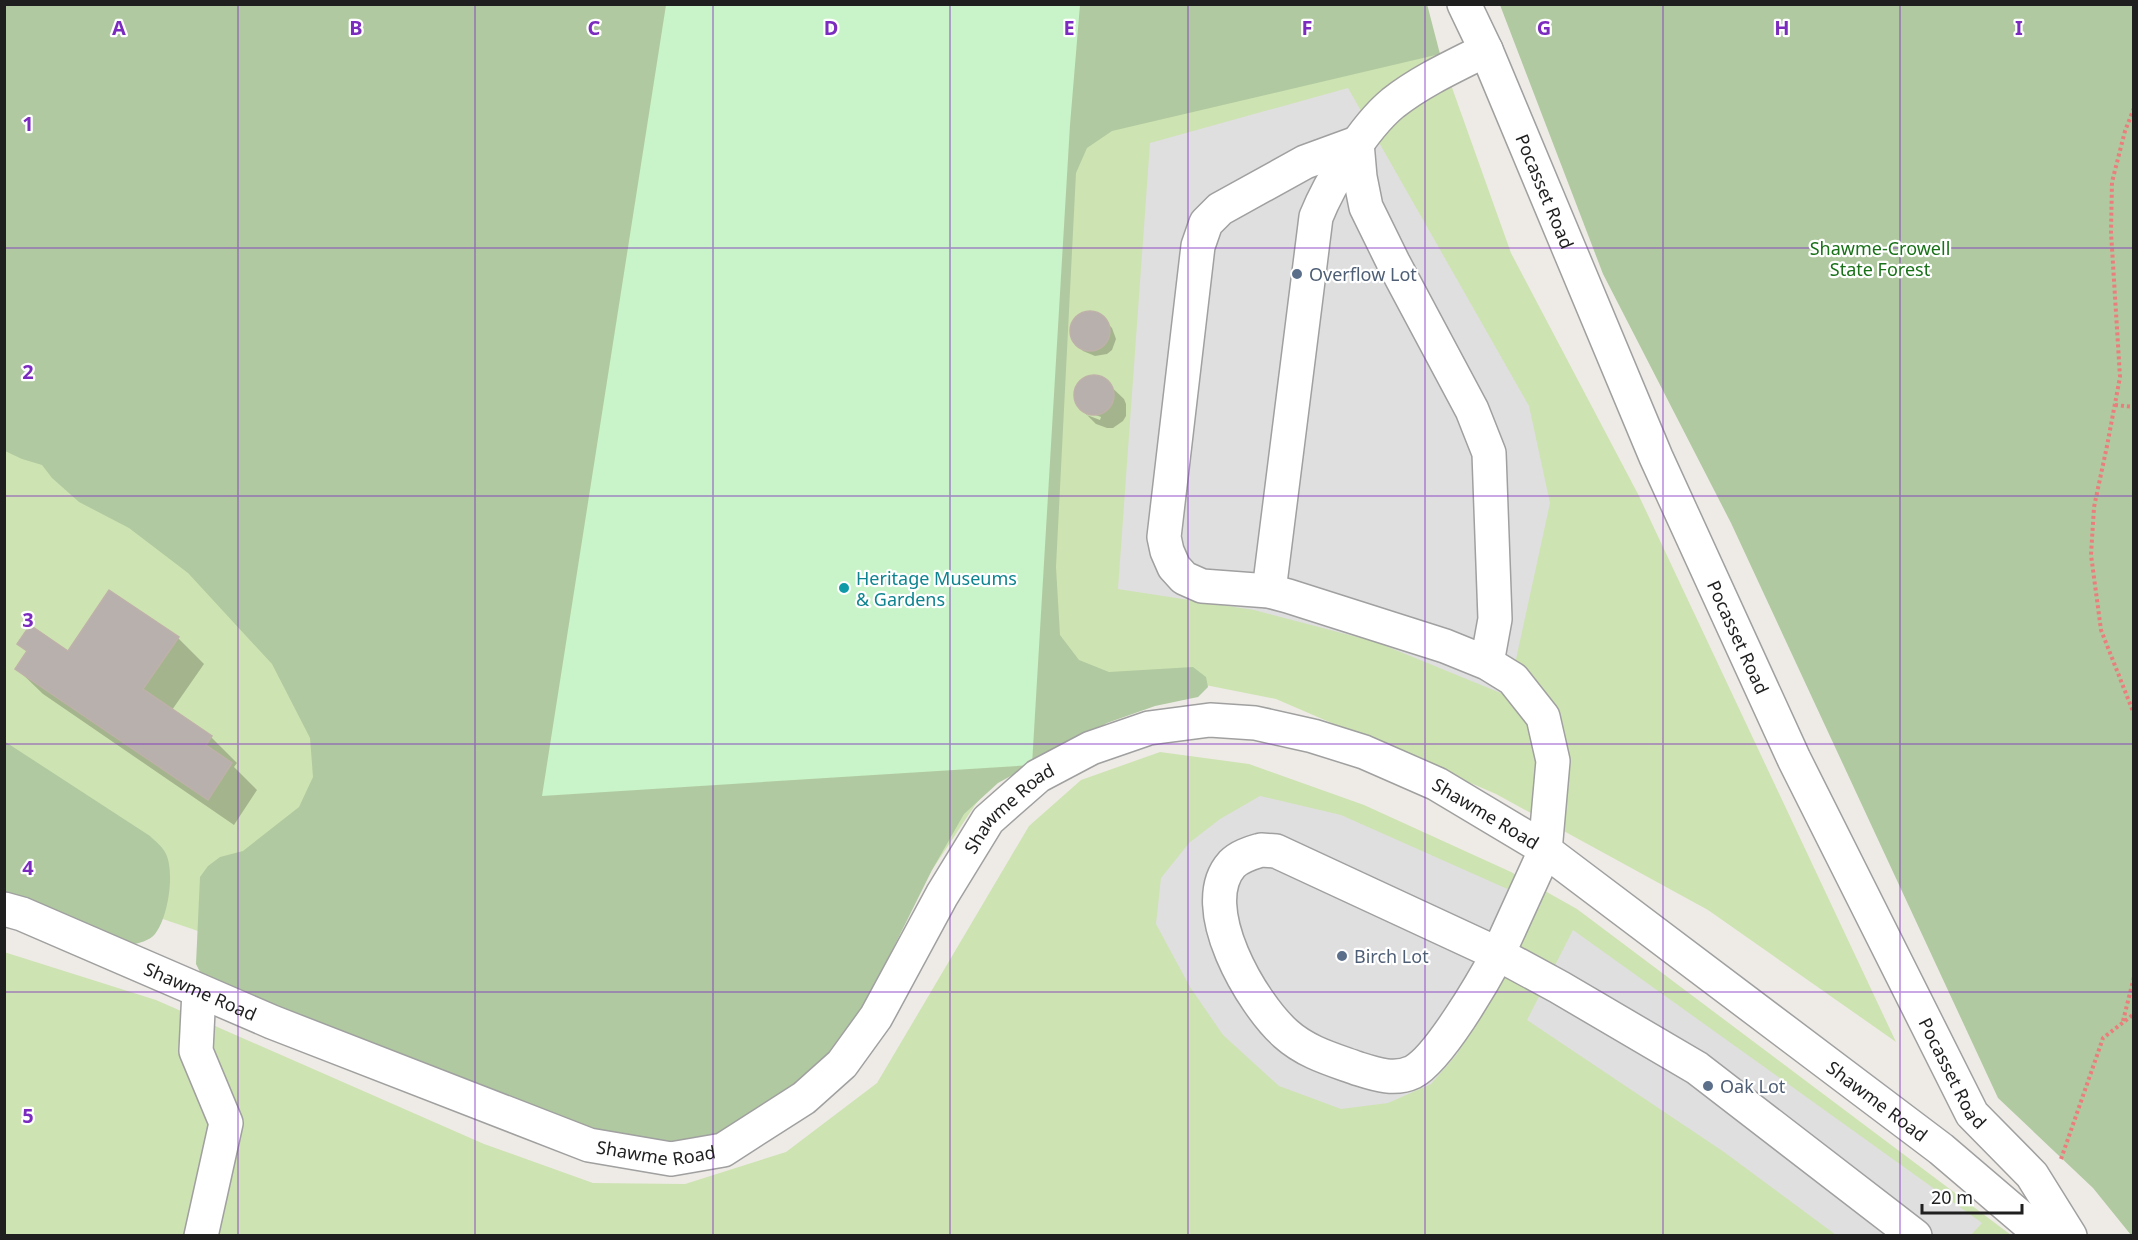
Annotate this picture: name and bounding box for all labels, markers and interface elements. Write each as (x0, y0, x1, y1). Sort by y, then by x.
text: A (112, 14, 126, 41)
text: B (349, 14, 363, 41)
text: C (588, 14, 601, 41)
text: D (824, 14, 838, 41)
text: E (1063, 14, 1075, 41)
text: F (1302, 14, 1312, 41)
text: G (1537, 14, 1551, 41)
text: H (1774, 14, 1790, 41)
text: I (2015, 14, 2023, 41)
text: 1 (22, 110, 34, 137)
street label: Pocasset Road (1510, 130, 1580, 252)
park label: Shawme-Crowell State Forest (1810, 236, 1950, 281)
place label: Overflow Lot (1309, 262, 1417, 286)
marker: Overflow Lot (1290, 267, 1304, 281)
text: 2 (22, 358, 34, 385)
place label: Heritage Museums & Gardens (856, 566, 1017, 611)
street label: Pocasset Road (1702, 576, 1775, 698)
marker: Heritage Museums & Gardens (837, 581, 851, 595)
text: 3 (22, 606, 34, 633)
street label: Shawme Road (958, 758, 1058, 858)
street label: Shawme Road (1428, 772, 1544, 854)
text: 4 (22, 854, 34, 881)
place label: Birch Lot (1354, 944, 1429, 968)
marker: Birch Lot (1335, 949, 1349, 963)
street label: Shawme Road (140, 956, 260, 1026)
street label: Pocasset Road (1914, 1013, 1992, 1134)
street label: Shawme Road (1822, 1055, 1932, 1147)
place label: Oak Lot (1720, 1074, 1786, 1098)
marker: Oak Lot (1701, 1079, 1715, 1093)
text: 5 (22, 1102, 34, 1129)
street label: Shawme Road (595, 1134, 717, 1171)
scale bar (1922, 1177, 2022, 1215)
text: 20 m (1931, 1185, 1973, 1209)

